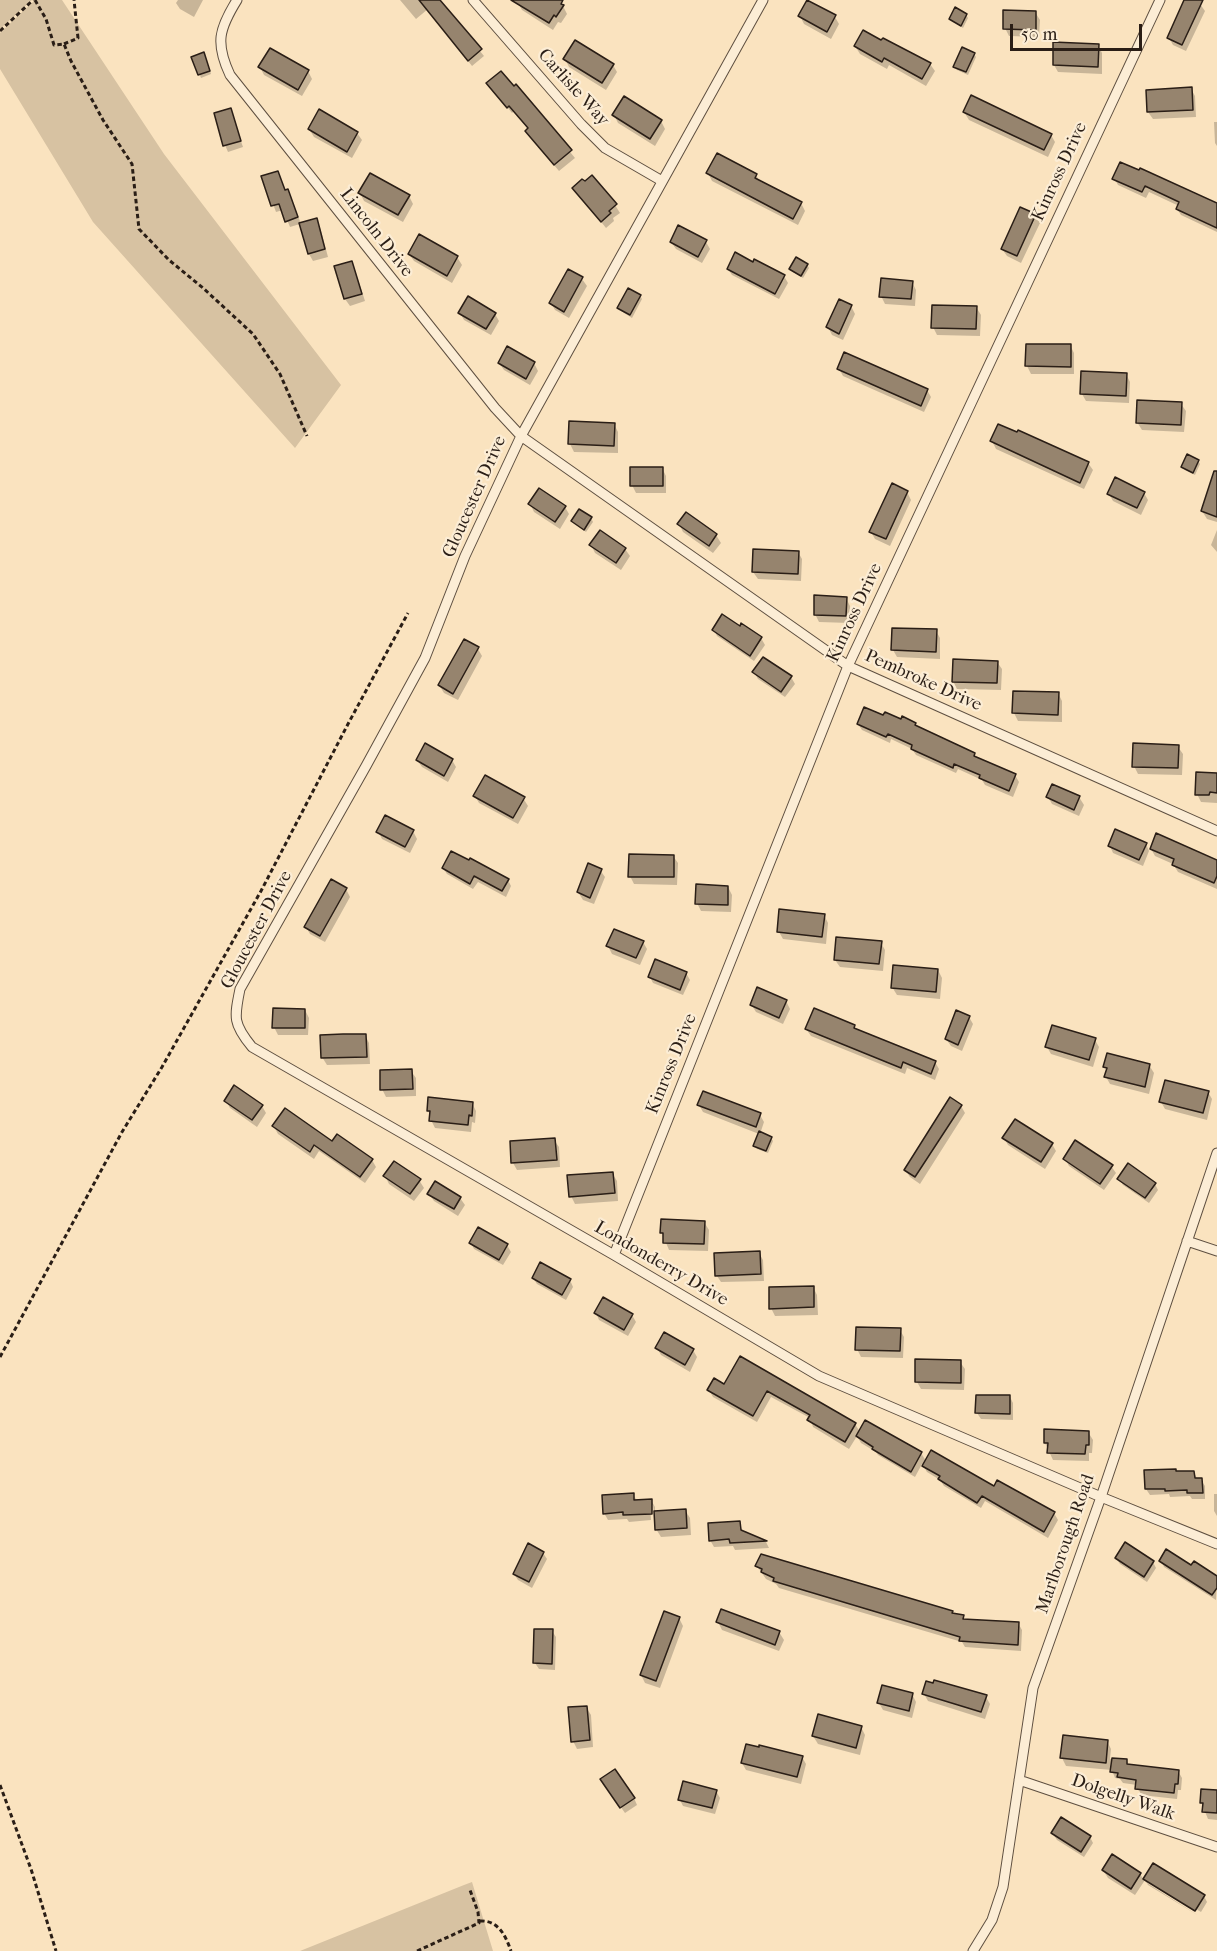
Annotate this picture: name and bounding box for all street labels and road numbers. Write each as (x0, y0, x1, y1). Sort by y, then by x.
street label: Carlisle Way (533, 45, 613, 131)
street label: Kinross Drive (1028, 119, 1092, 225)
street label: Lincoln Drive (335, 184, 417, 282)
street label: Gloucester Drive (438, 433, 512, 561)
street label: Kinross Drive (823, 560, 887, 666)
street label: Pembroke Drive (861, 646, 985, 716)
street label: Gloucester Drive (217, 867, 297, 993)
street label: Kinross Drive (642, 1011, 702, 1117)
street label: Londonderry Drive (590, 1217, 732, 1311)
street label: Marlborough Road (1032, 1471, 1100, 1617)
street label: Dolgelly Walk (1068, 1770, 1178, 1826)

